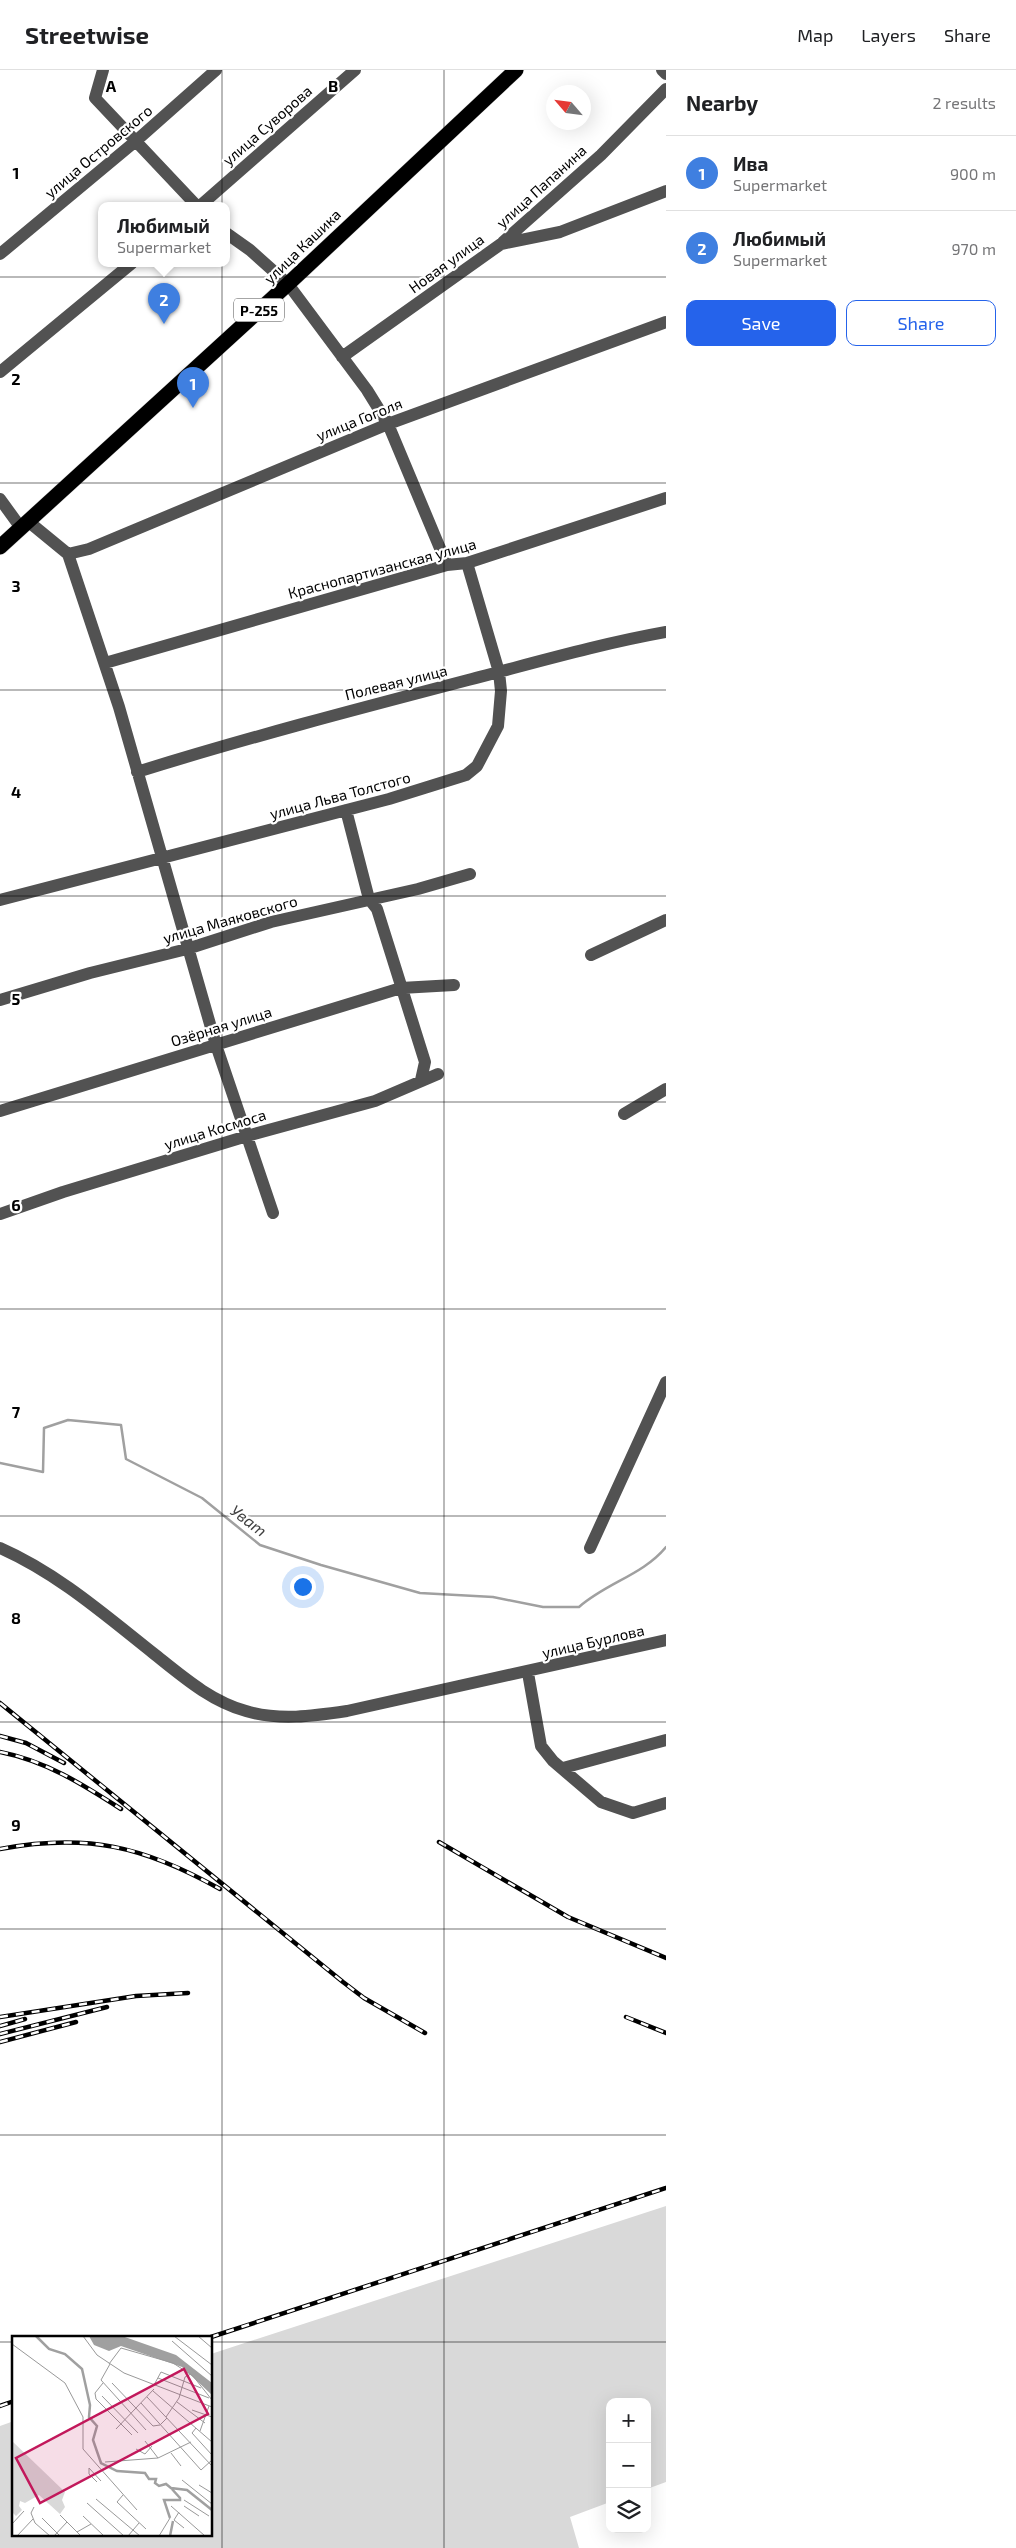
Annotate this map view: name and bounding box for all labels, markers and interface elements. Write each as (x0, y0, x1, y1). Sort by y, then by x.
text: Streetwise (25, 20, 149, 49)
text: Map (797, 24, 833, 46)
text: Layers (861, 24, 916, 46)
text: Share (944, 24, 991, 46)
text: A (106, 76, 117, 95)
text: B (328, 76, 338, 95)
street label: улица Суворова (219, 81, 316, 169)
north arrow (546, 85, 591, 130)
text: Nearby (686, 90, 758, 115)
text: 2 results (933, 93, 996, 112)
street label: улица Островского (41, 101, 156, 202)
street label: улица Папанина (492, 141, 590, 232)
text: Ива (733, 152, 768, 175)
text: 1 (13, 163, 19, 182)
text: 1 (699, 164, 705, 183)
text: 900 m (950, 164, 996, 183)
text: Supermarket (733, 175, 827, 194)
popup (98, 202, 230, 267)
street label: улица Кашика (260, 205, 345, 288)
text: Любимый (117, 214, 210, 237)
text: Любимый (733, 227, 826, 250)
street label: Новая улица (405, 230, 488, 297)
text: Supermarket (117, 237, 211, 256)
text: 2 (697, 239, 707, 258)
text: 970 m (951, 239, 996, 258)
text: Supermarket (733, 250, 827, 269)
pin: 2 (148, 283, 180, 324)
road number: Р-255 (234, 298, 284, 322)
button: Save (686, 300, 836, 346)
button: Share (846, 300, 996, 346)
pin: 1 (177, 367, 209, 408)
text: 2 (11, 369, 21, 388)
street label: улица Гоголя (313, 394, 405, 445)
street label: Краснопартизанская улица (286, 534, 478, 603)
text: 3 (11, 576, 21, 595)
street label: Полевая улица (343, 661, 449, 704)
street label: улица Льва Толстого (268, 768, 413, 823)
text: 4 (11, 782, 21, 801)
street label: улица Маяковского (161, 891, 300, 948)
text: 5 (12, 989, 21, 1008)
street label: Озёрная улица (168, 1002, 274, 1051)
street label: улица Космоса (162, 1105, 268, 1154)
text: 6 (11, 1195, 21, 1214)
text: 7 (12, 1402, 21, 1421)
water label: Уват (227, 1500, 271, 1540)
your location (290, 1574, 316, 1600)
text: 8 (11, 1608, 21, 1627)
street label: улица Бурлова (540, 1620, 646, 1662)
text: 9 (11, 1815, 21, 1834)
inset map (12, 2336, 212, 2536)
map controls (606, 2398, 651, 2533)
button: + (606, 2398, 651, 2443)
button: − (606, 2443, 651, 2488)
button: layers (606, 2488, 651, 2533)

